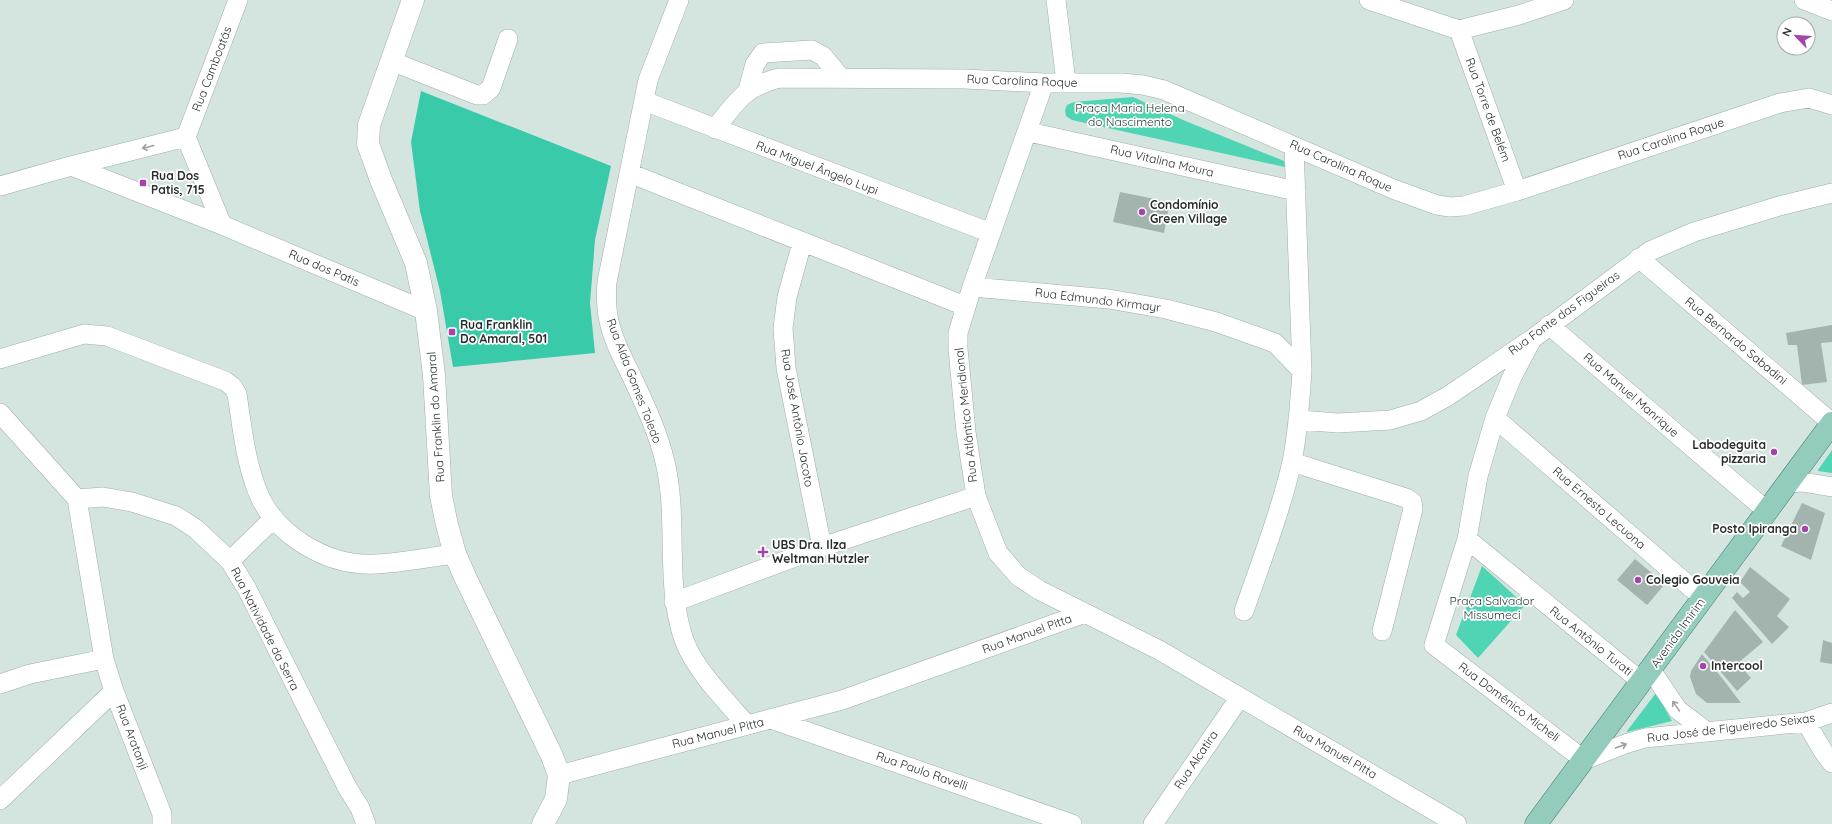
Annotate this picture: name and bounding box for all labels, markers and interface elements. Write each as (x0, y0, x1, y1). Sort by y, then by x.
north arrow (1776, 16, 1816, 56)
street label: Rua Camboatás (188, 24, 235, 114)
text: N (1779, 25, 1795, 38)
street label: Rua Torre de Belém (1463, 56, 1514, 164)
street label: Rua Carolina Roque (966, 71, 1078, 90)
park label: Praça Maria Helena do Nascimento (1075, 100, 1185, 129)
street label: Rua Carolina Roque (1616, 114, 1726, 163)
street label: Rua Carolina Roque (1287, 136, 1395, 195)
street label: Rua Miguel Ângelo Lupi (754, 137, 880, 198)
street label: Rua Vitalina Moura (1109, 141, 1215, 180)
one-way arrow (142, 143, 155, 151)
place label: Rua Dos Patis, 715 (151, 168, 205, 197)
marker: Rua Dos Patis, 715 (138, 178, 148, 188)
place label: Condomínio Green Village (1150, 197, 1227, 226)
marker: Condomínio Green Village (1137, 207, 1147, 217)
street label: Rua dos Patis (287, 246, 362, 289)
street label: Rua Fonte das Figueiras (1505, 267, 1623, 358)
street label: Rua Edmundo Kirmayr (1034, 284, 1162, 315)
street label: Rua Bernardo Sabadini (1682, 293, 1790, 388)
street label: Rua Aída Gomes Toledo (604, 316, 665, 445)
place label: Rua Franklin Do Amaral, 501 (460, 317, 547, 346)
marker: Rua Franklin Do Amaral, 501 (447, 327, 457, 337)
street label: Rua Atlântico Meridional (951, 347, 980, 483)
street label: Rua José Antônio Jacoto (778, 348, 817, 488)
street label: Rua Manuel Manrique (1581, 349, 1682, 440)
street label: Rua Franklin do Amaral (423, 351, 448, 483)
place label: Labodeguita pizzaria (1692, 437, 1766, 466)
marker: Labodeguita pizzaria (1769, 447, 1779, 457)
street label: Rua Ernesto Lecuona (1550, 463, 1649, 552)
place label: Posto Ipiranga (1712, 521, 1797, 536)
marker: Posto Ipiranga (1800, 524, 1810, 534)
place label: UBS Dra. Ilza Weltman Hutzler (772, 537, 869, 566)
marker: UBS Dra. Ilza Weltman Hutzler (757, 546, 769, 558)
street label: Rua Natividade da Serra (228, 565, 303, 693)
place label: Colegio Gouveia (1646, 572, 1740, 587)
marker: Colegio Gouveia (1633, 575, 1643, 585)
park label: Praça Salvador Missumeci (1450, 593, 1535, 622)
street label: Avenida Imirim (1647, 595, 1708, 670)
street label: Rua Antônio Turati (1547, 603, 1636, 679)
street label: Rua Manuel Pitta (980, 610, 1074, 657)
place label: Intercool (1711, 658, 1763, 673)
street label: Rua Domênico Micheli (1456, 659, 1563, 745)
marker: Intercool (1698, 661, 1708, 671)
one-way arrow (1672, 700, 1680, 711)
street label: Rua Aratanji (113, 702, 152, 772)
street label: Rua José de Figueiredo Seixas (1646, 710, 1816, 745)
street label: Rua Manuel Pitta (670, 714, 765, 751)
street label: Rua Manuel Pitta (1291, 722, 1380, 782)
street label: Rua Alcatira (1170, 728, 1221, 792)
one-way arrow (1614, 741, 1626, 749)
street label: Rua Paulo Ravelli (874, 748, 970, 793)

